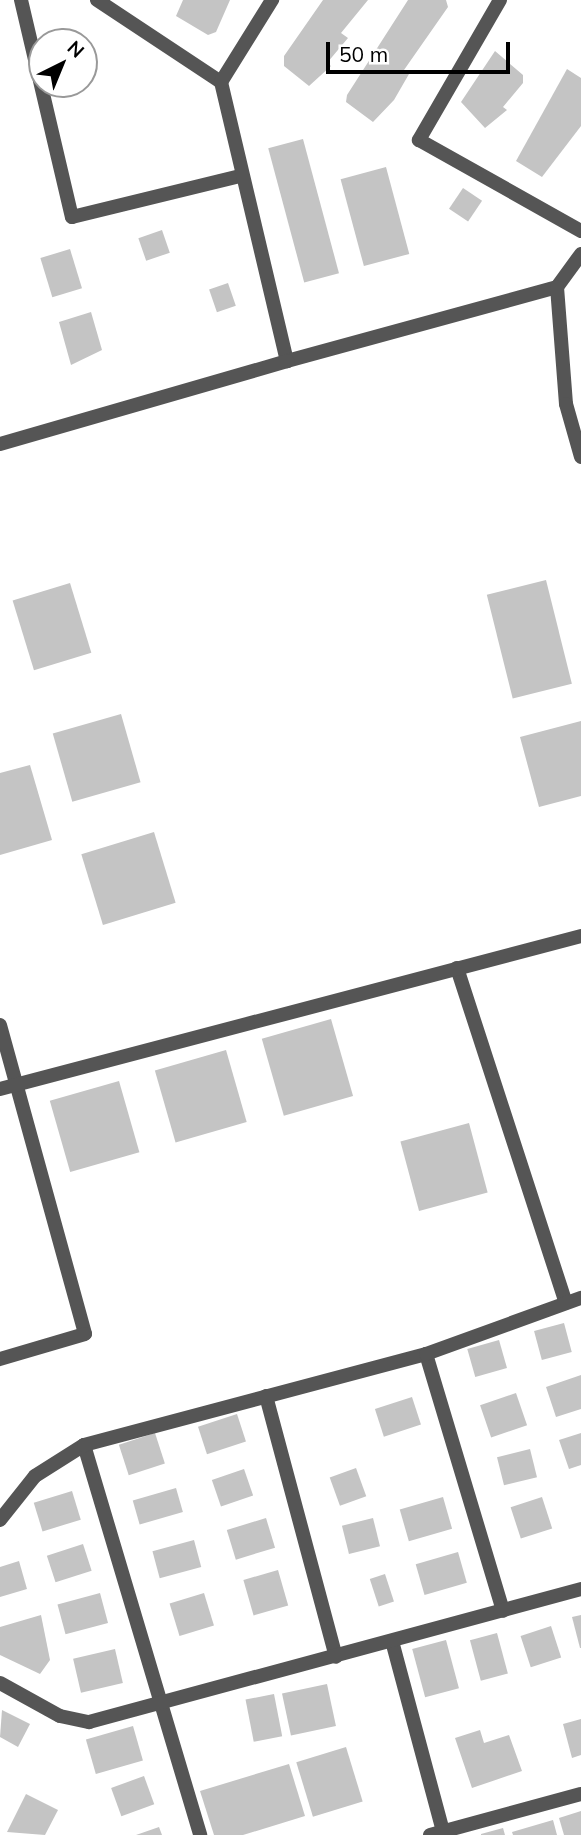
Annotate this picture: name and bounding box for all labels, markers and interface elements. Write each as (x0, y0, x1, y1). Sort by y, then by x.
north arrow (28, 28, 98, 98)
scale bar (329, 28, 513, 72)
text: N (63, 35, 89, 63)
text: 50 m (339, 41, 388, 67)

